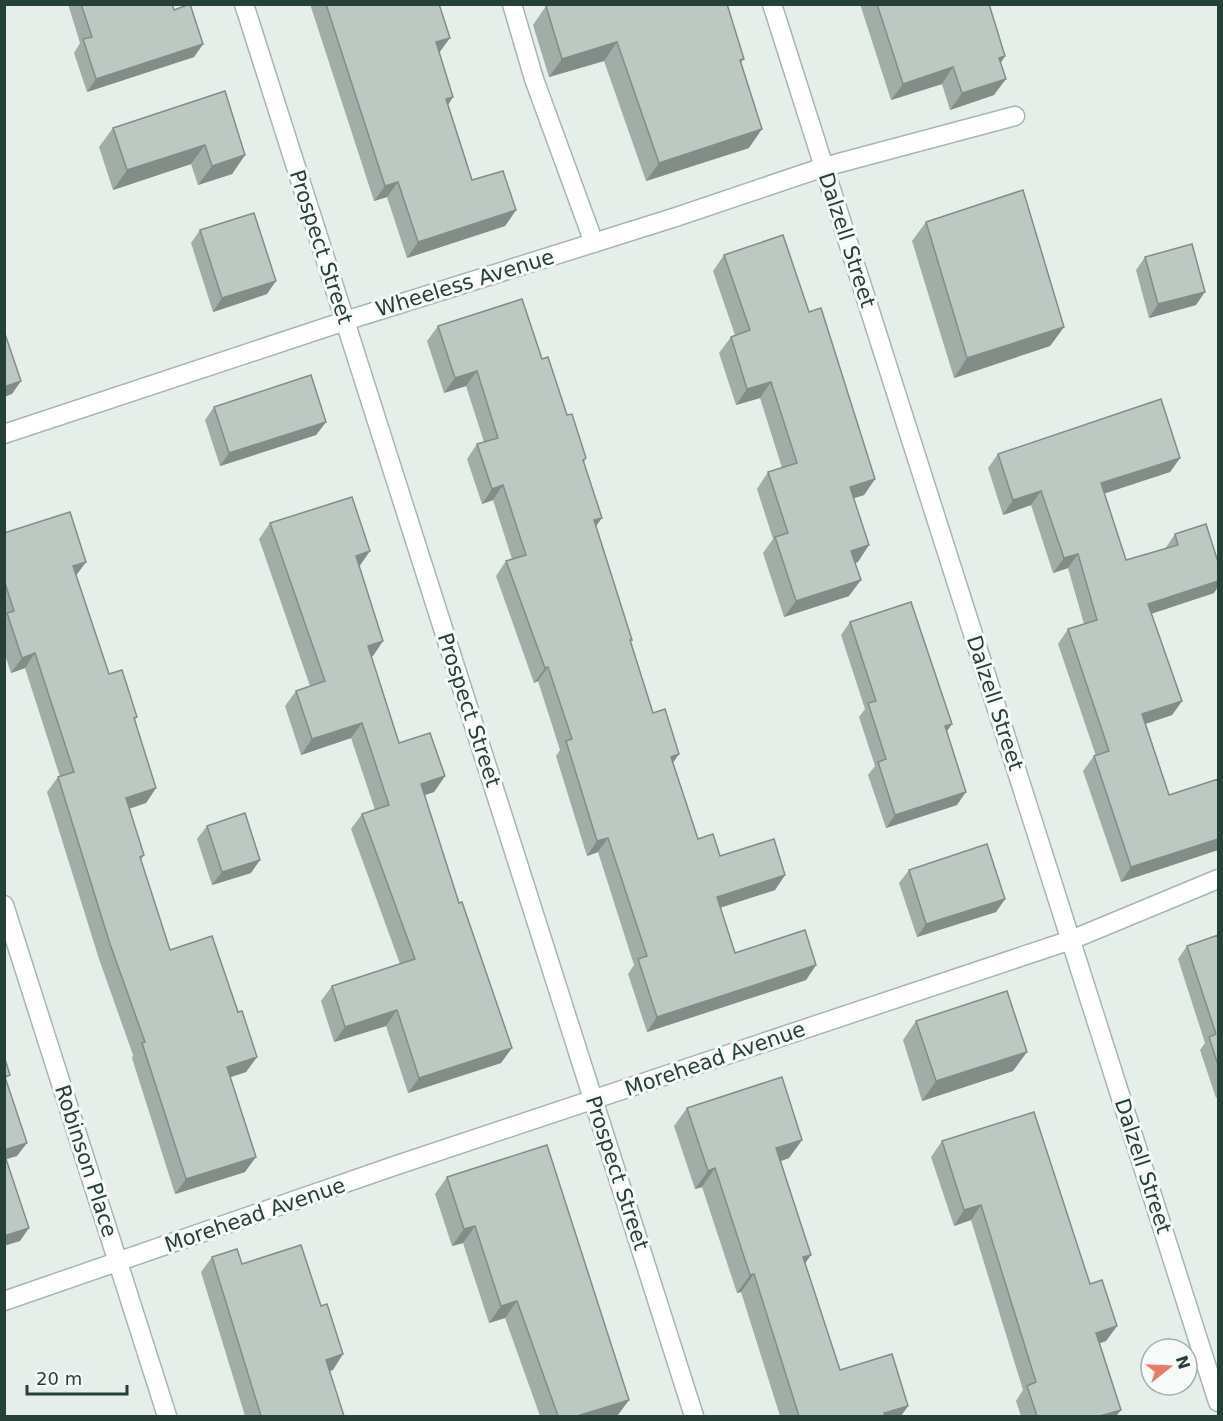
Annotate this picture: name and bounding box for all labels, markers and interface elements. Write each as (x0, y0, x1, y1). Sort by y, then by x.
street label: Prospect Street (285, 167, 357, 327)
street label: Dalzell Street (814, 169, 880, 311)
street label: Wheeless Avenue (373, 244, 557, 322)
street label: Prospect Street (433, 630, 505, 790)
street label: Dalzell Street (962, 632, 1028, 774)
street label: Morehead Avenue (622, 1017, 808, 1101)
street label: Robinson Place (50, 1082, 122, 1240)
street label: Prospect Street (581, 1093, 653, 1253)
street label: Dalzell Street (1110, 1095, 1176, 1237)
street label: Morehead Avenue (162, 1173, 348, 1257)
north arrow (1139, 1337, 1199, 1397)
text: N (1172, 1353, 1194, 1372)
scale bar (27, 1358, 128, 1396)
text: 20 m (36, 1368, 82, 1389)

